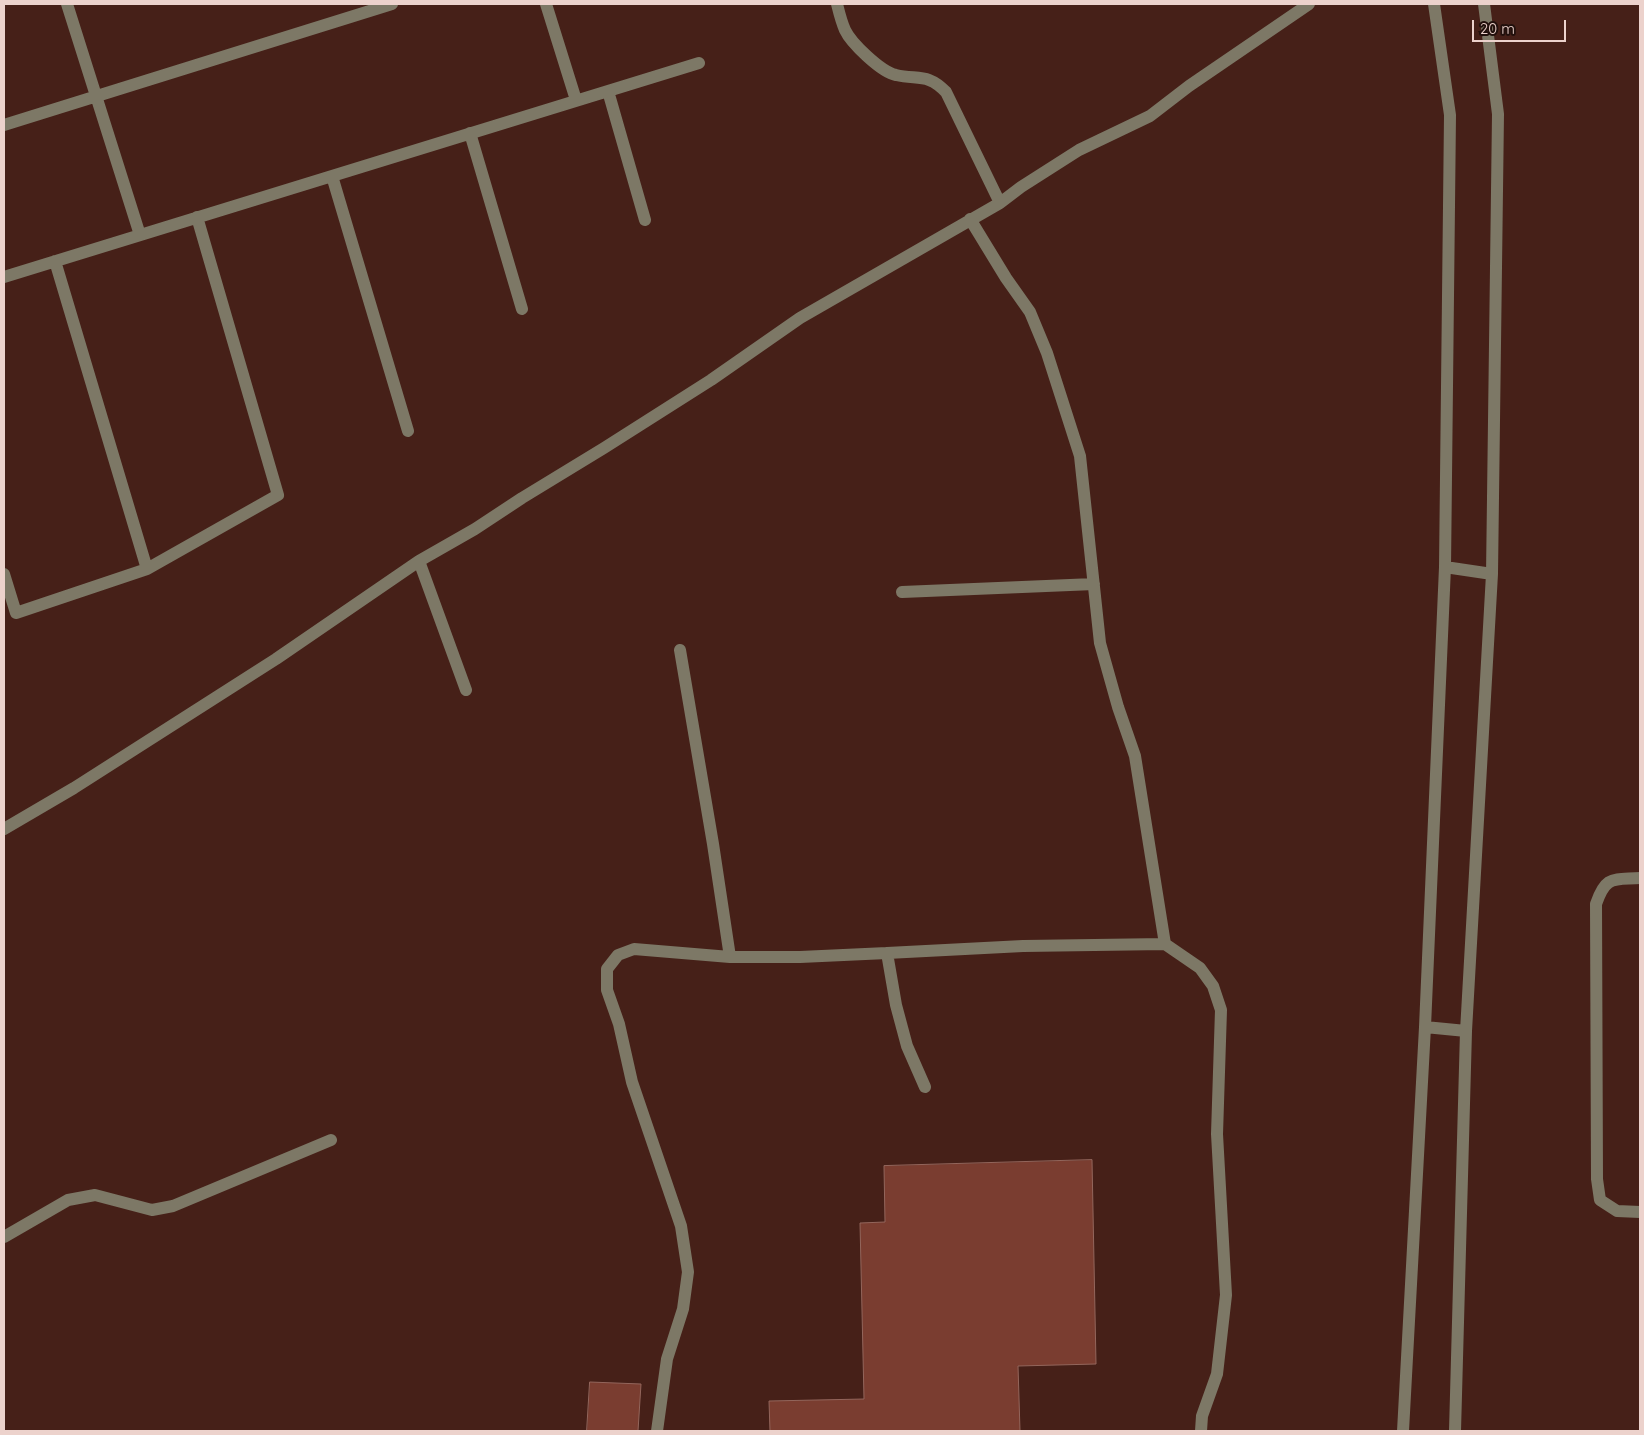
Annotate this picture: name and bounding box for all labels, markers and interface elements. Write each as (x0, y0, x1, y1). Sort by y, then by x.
scale bar (1474, 10, 1568, 42)
text: 20 m (1480, 19, 1515, 38)

